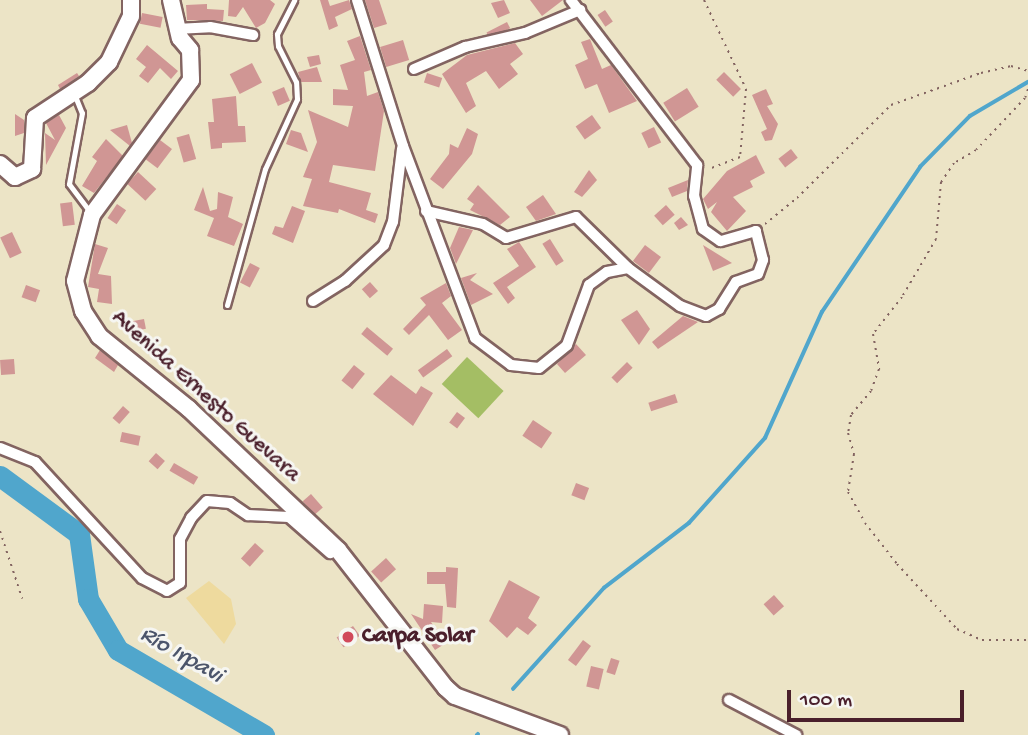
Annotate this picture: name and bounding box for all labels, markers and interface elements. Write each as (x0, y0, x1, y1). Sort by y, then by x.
street label: Avenida Ernesto Guevara (105, 305, 305, 489)
water label: Río Irpavi (134, 621, 228, 691)
place label: Carpa Solar (362, 623, 473, 651)
marker: Carpa Solar (340, 629, 356, 645)
scale bar (790, 676, 967, 720)
text: 100 m (800, 689, 852, 714)

